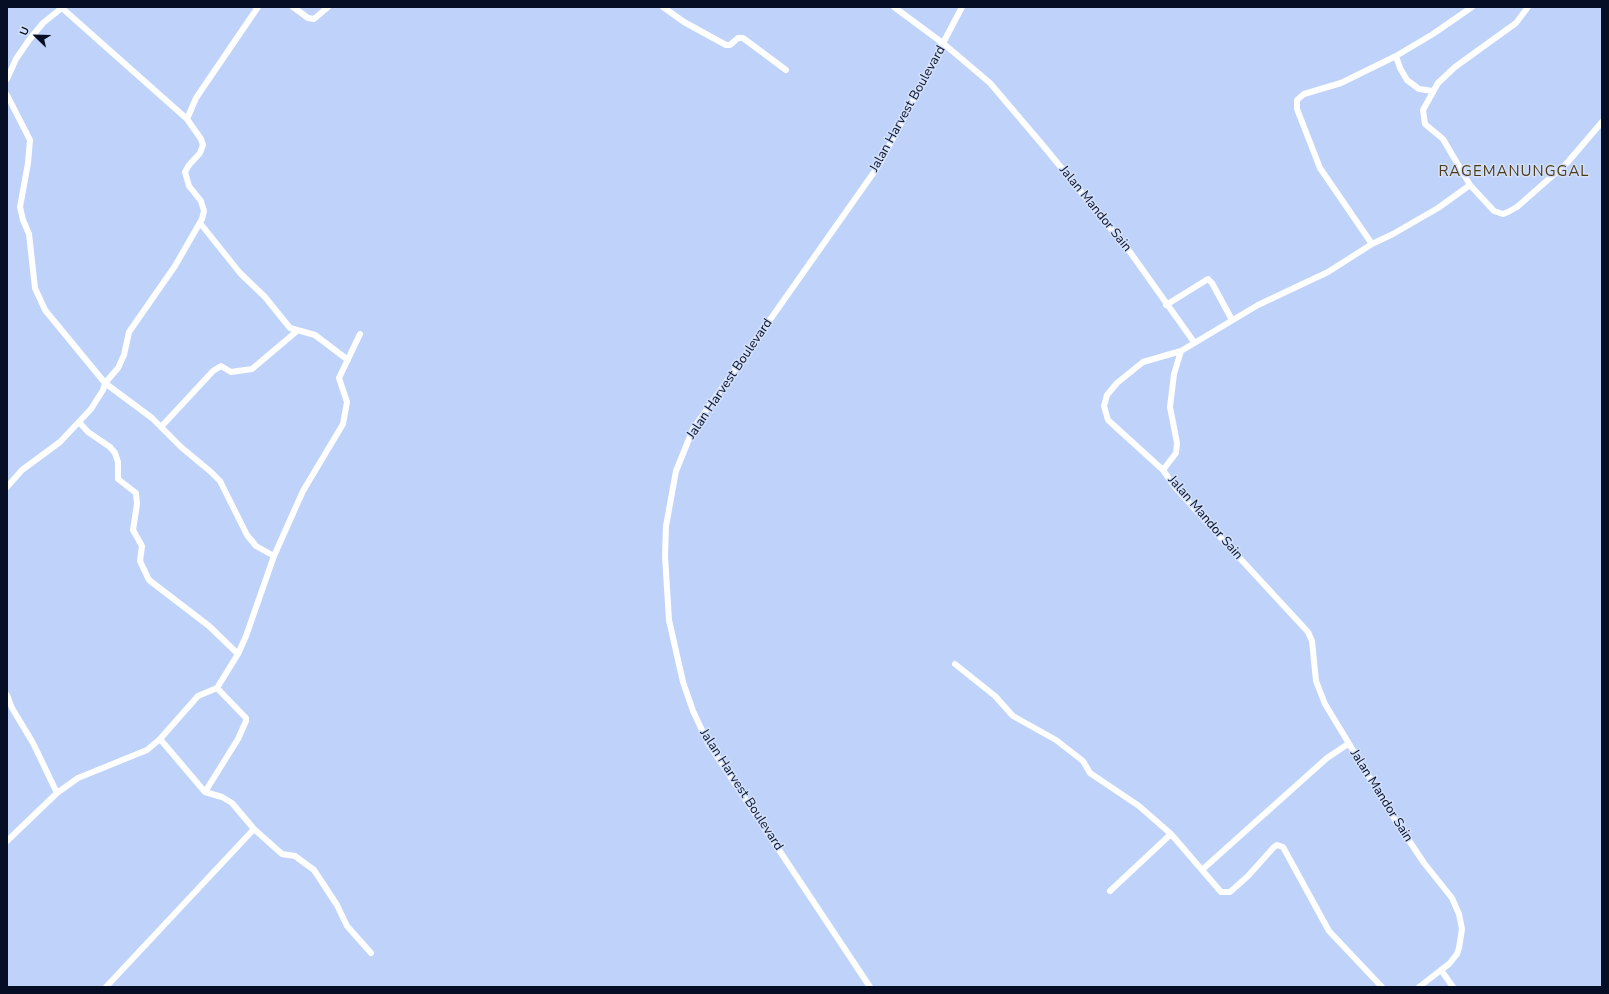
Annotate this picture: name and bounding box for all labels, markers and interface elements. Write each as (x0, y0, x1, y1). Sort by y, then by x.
north arrow (16, 16, 56, 56)
text: U (16, 24, 33, 38)
street label: Jalan Harvest Boulevard (867, 43, 949, 175)
street label: Jalan Mandor Sain (1056, 163, 1134, 255)
district label: RAGEMANUNGGAL (1439, 163, 1589, 181)
street label: Jalan Harvest Boulevard (684, 316, 776, 442)
street label: Jalan Mandor Sain (1164, 473, 1246, 563)
street label: Jalan Harvest Boulevard (696, 726, 786, 854)
street label: Jalan Mandor Sain (1346, 747, 1416, 845)

